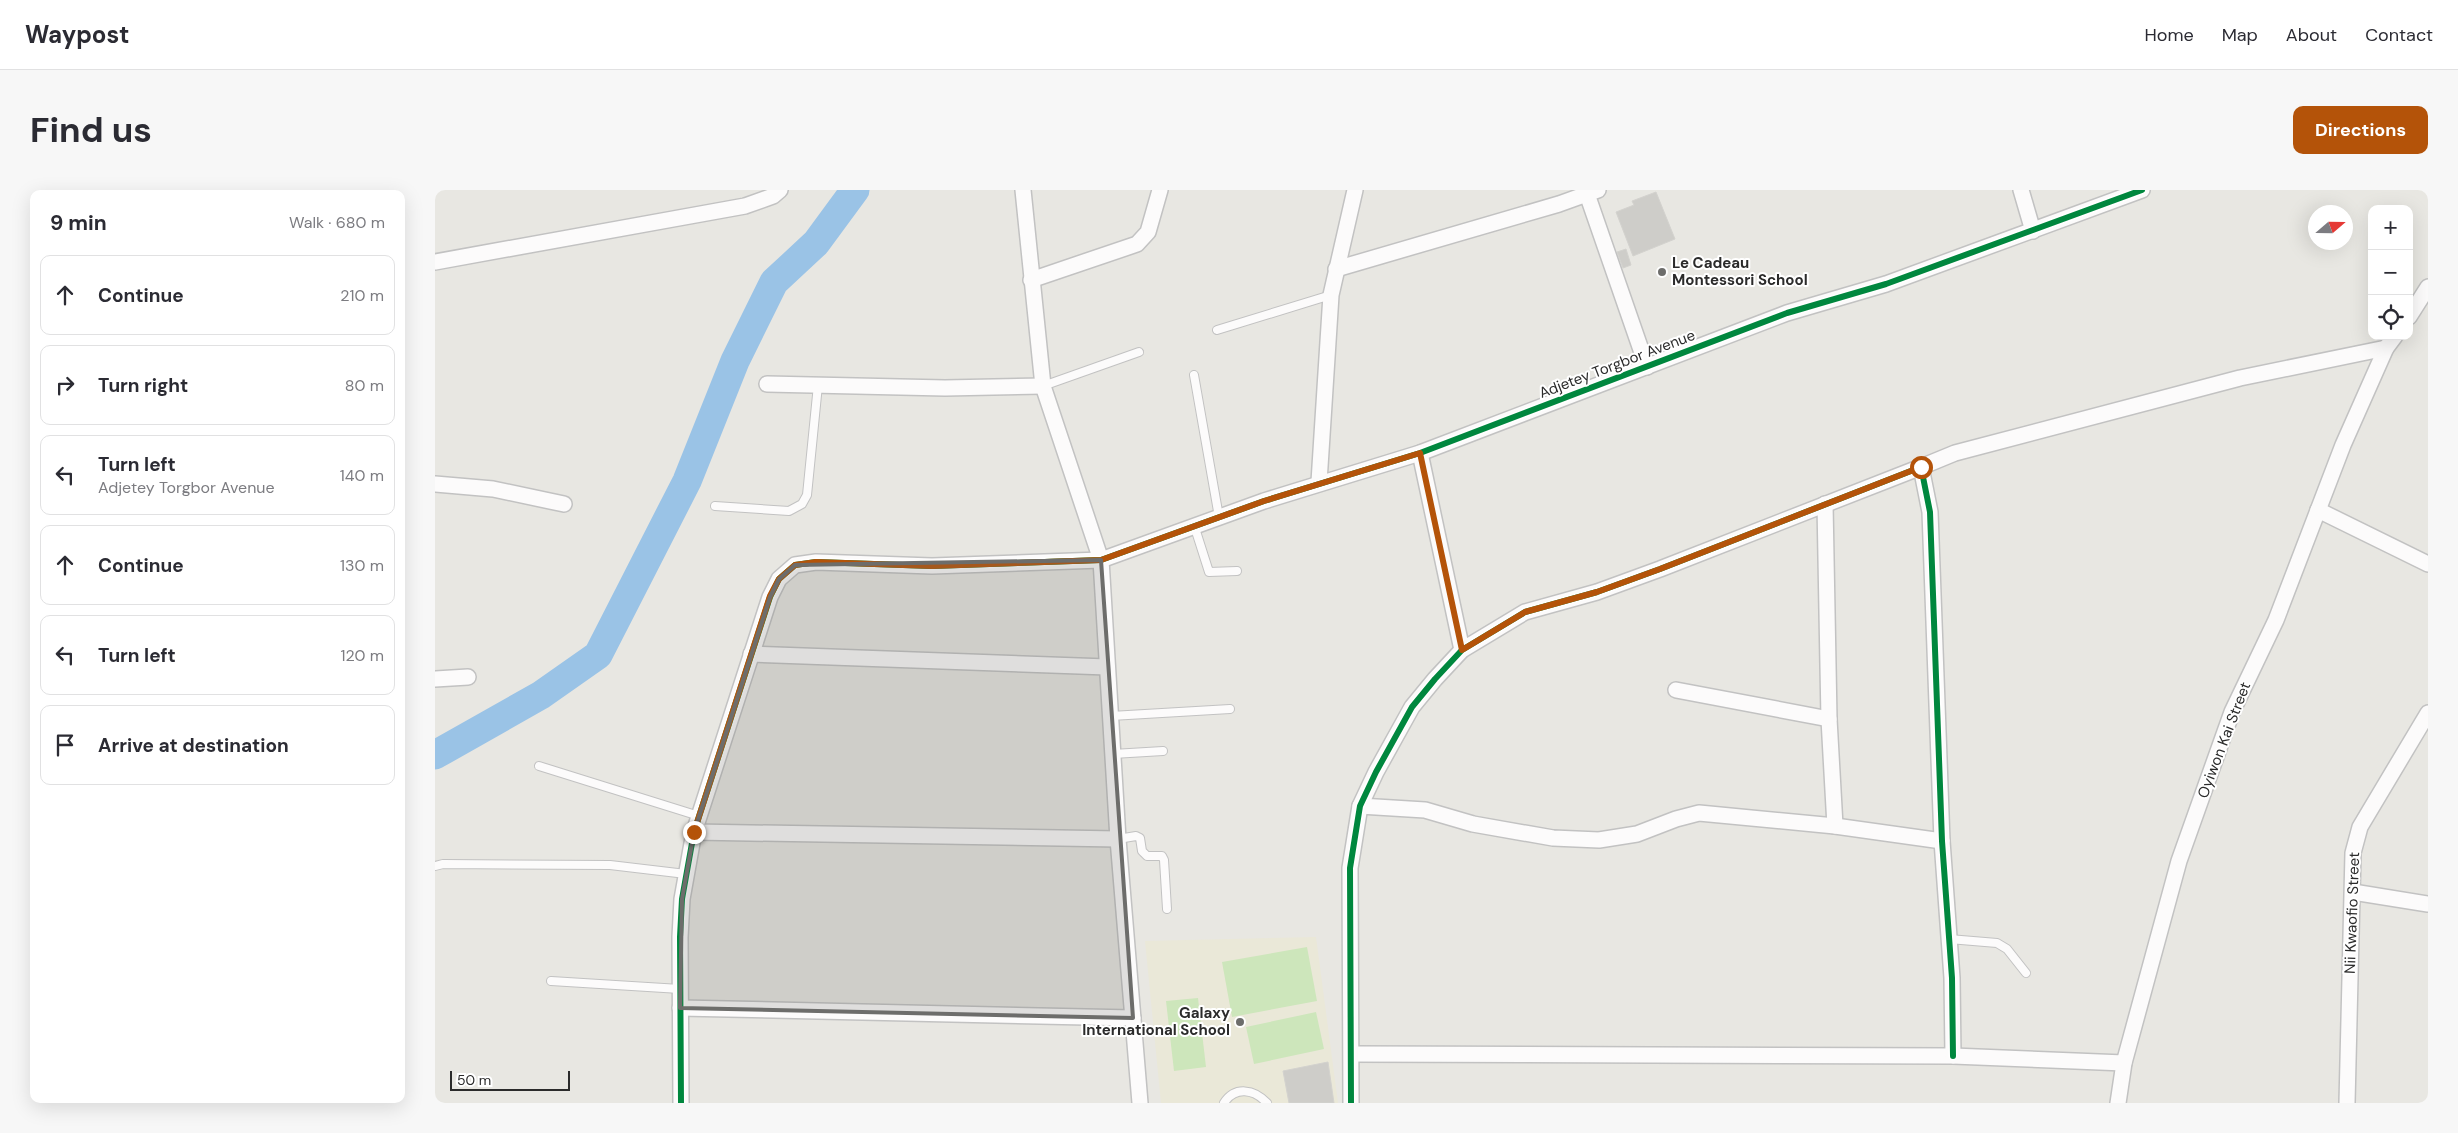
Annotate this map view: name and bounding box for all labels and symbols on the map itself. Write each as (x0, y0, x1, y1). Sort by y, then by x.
north arrow (2308, 205, 2353, 250)
place label: Le Cadeau Montessori School (1672, 253, 1808, 290)
marker: Le Cadeau Montessori School (1656, 266, 1668, 278)
street label: Adjetey Torgbor Avenue (1536, 325, 1698, 403)
route start (1910, 456, 1933, 479)
street label: Oyiwon Kai Street (2193, 679, 2255, 801)
route end (683, 821, 706, 844)
street label: Nii Kwaofio Street (2340, 852, 2364, 974)
place label: Galaxy International School (1082, 1003, 1230, 1040)
marker: Galaxy International School (1234, 1016, 1246, 1028)
scale bar (450, 1068, 570, 1091)

